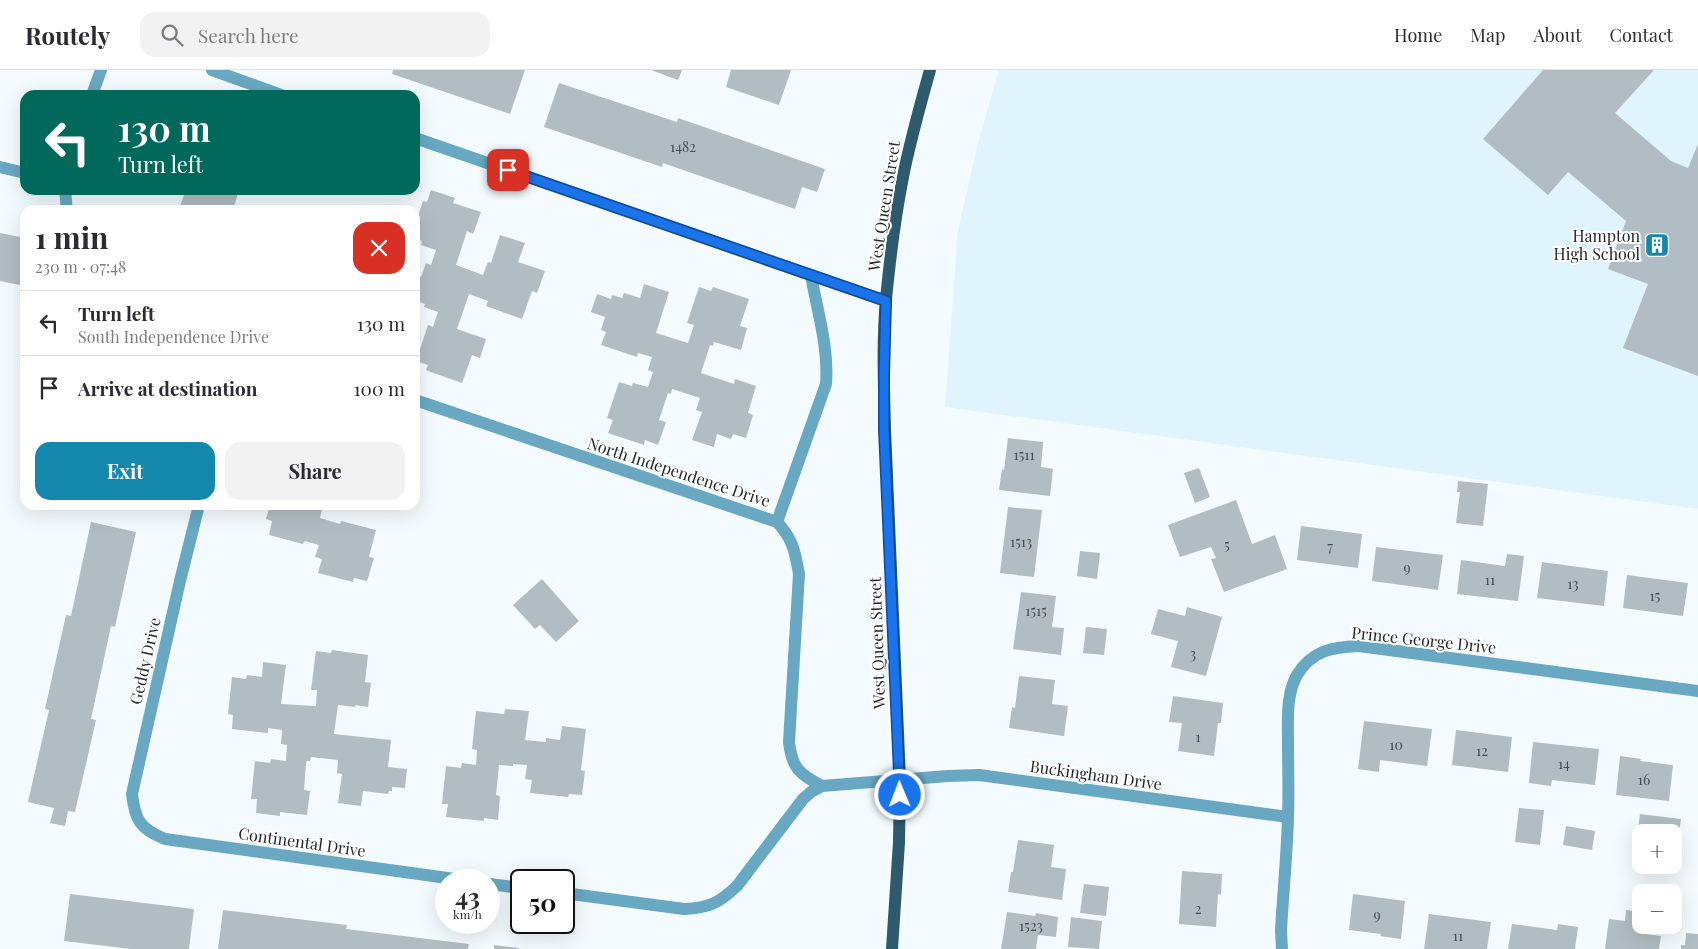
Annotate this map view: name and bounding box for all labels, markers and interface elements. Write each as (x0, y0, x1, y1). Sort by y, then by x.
search box (140, 12, 490, 57)
text: Routely (25, 19, 110, 51)
icon: search (158, 21, 186, 49)
text: Search here (198, 22, 299, 48)
text: Home (1394, 23, 1442, 47)
text: Map (1470, 23, 1505, 47)
text: About (1533, 23, 1582, 47)
text: Contact (1610, 23, 1673, 47)
text: 130 m (118, 104, 211, 151)
icon: left (35, 110, 100, 175)
house number: 1482 (670, 137, 696, 156)
street label: West Queen Street (863, 139, 904, 274)
text: Turn left (118, 149, 203, 179)
pin (487, 149, 529, 191)
icon: arrive (494, 156, 522, 184)
text: 1 min (35, 217, 109, 257)
button: close (353, 222, 405, 274)
place label: Hampton High School (1554, 225, 1640, 264)
building icon: Hampton High School (1644, 232, 1670, 258)
text: 230 m · 07:48 (35, 256, 126, 277)
text: Turn left (78, 300, 155, 326)
icon: left (35, 309, 63, 337)
text: 130 m (357, 310, 405, 336)
text: South Independence Drive (78, 326, 269, 347)
icon: arrive (35, 374, 63, 402)
text: Arrive at destination (78, 375, 258, 401)
text: 100 m (354, 375, 405, 401)
street label: North Independence Drive (585, 432, 773, 511)
button: Exit (35, 442, 215, 500)
button: Share (225, 442, 405, 500)
house number: 1511 (1013, 445, 1035, 464)
house number: 1513 (1010, 532, 1032, 551)
house number: 5 (1224, 535, 1230, 554)
house number: 7 (1327, 537, 1333, 556)
house number: 9 (1403, 558, 1411, 577)
house number: 11 (1485, 570, 1495, 589)
house number: 13 (1567, 574, 1579, 593)
street label: West Queen Street (864, 576, 889, 710)
house number: 15 (1650, 586, 1661, 605)
house number: 1515 (1025, 601, 1047, 620)
street label: Geddy Drive (124, 615, 165, 706)
street label: Prince George Drive (1351, 621, 1497, 658)
house number: 3 (1190, 644, 1196, 663)
house number: 1 (1195, 727, 1201, 746)
house number: 10 (1389, 735, 1403, 754)
house number: 12 (1476, 741, 1488, 760)
house number: 14 (1558, 754, 1570, 773)
street label: Buckingham Drive (1029, 755, 1163, 794)
position arrow (873, 768, 925, 820)
house number: 16 (1638, 770, 1650, 789)
street label: Continental Drive (237, 822, 367, 861)
map controls (1632, 824, 1682, 934)
button: + (1632, 824, 1682, 874)
speed limit sign: 50 (510, 869, 575, 934)
text: 43 (455, 879, 480, 912)
button: − (1632, 884, 1682, 934)
house number: 2 (1195, 899, 1202, 918)
house number: 9 (1373, 905, 1381, 924)
text: km/h (453, 906, 482, 922)
house number: 1523 (1019, 916, 1043, 935)
house number: 11 (1453, 926, 1463, 945)

